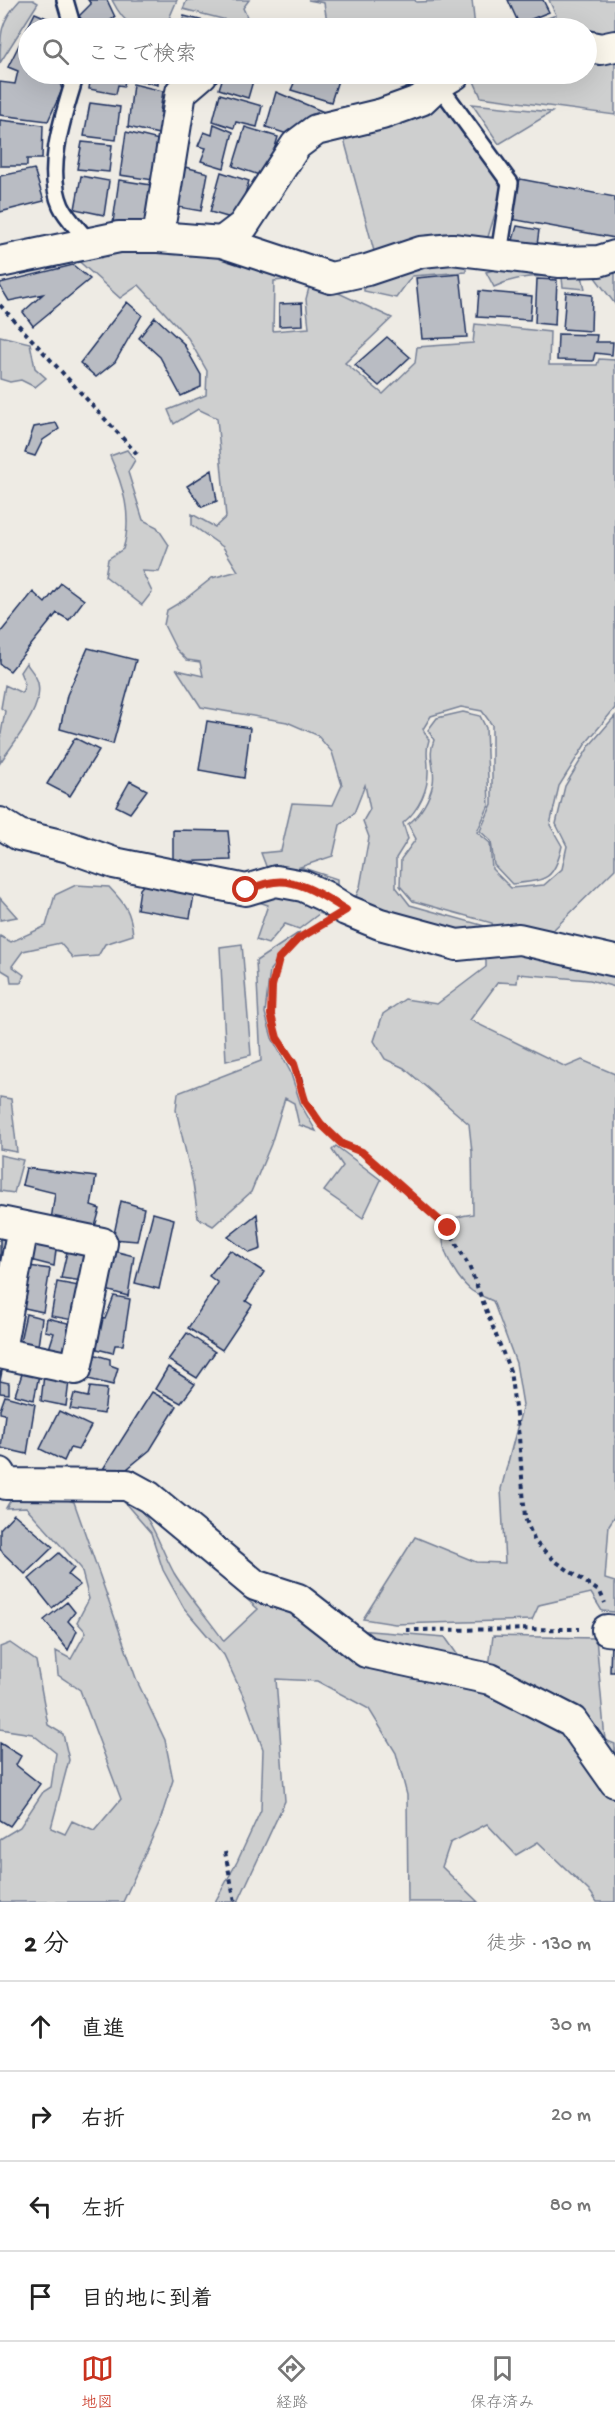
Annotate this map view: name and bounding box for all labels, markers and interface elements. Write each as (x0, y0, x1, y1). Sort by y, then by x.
search box (18, 18, 597, 84)
icon: search (39, 35, 72, 68)
text: ここで検索 (87, 43, 197, 69)
route start (232, 876, 258, 902)
route end (434, 1214, 460, 1240)
text: 2 分 (24, 1931, 69, 1962)
text: 徒歩 · 130 m (486, 1934, 591, 1957)
icon: ahead (24, 2010, 57, 2043)
text: 30 m (550, 2015, 591, 2038)
text: 直進 (81, 2018, 125, 2044)
icon: right (24, 2100, 57, 2133)
text: 20 m (551, 2105, 591, 2128)
text: 右折 (81, 2108, 125, 2134)
icon: left (24, 2190, 57, 2223)
text: 80 m (550, 2195, 591, 2218)
text: 左折 (81, 2198, 125, 2224)
icon: arrive (24, 2280, 57, 2313)
text: 目的地に到着 (81, 2288, 213, 2314)
tab: 地図 (81, 2352, 114, 2414)
tab: 経路 (275, 2352, 308, 2414)
tab: 保存済み (470, 2352, 534, 2414)

